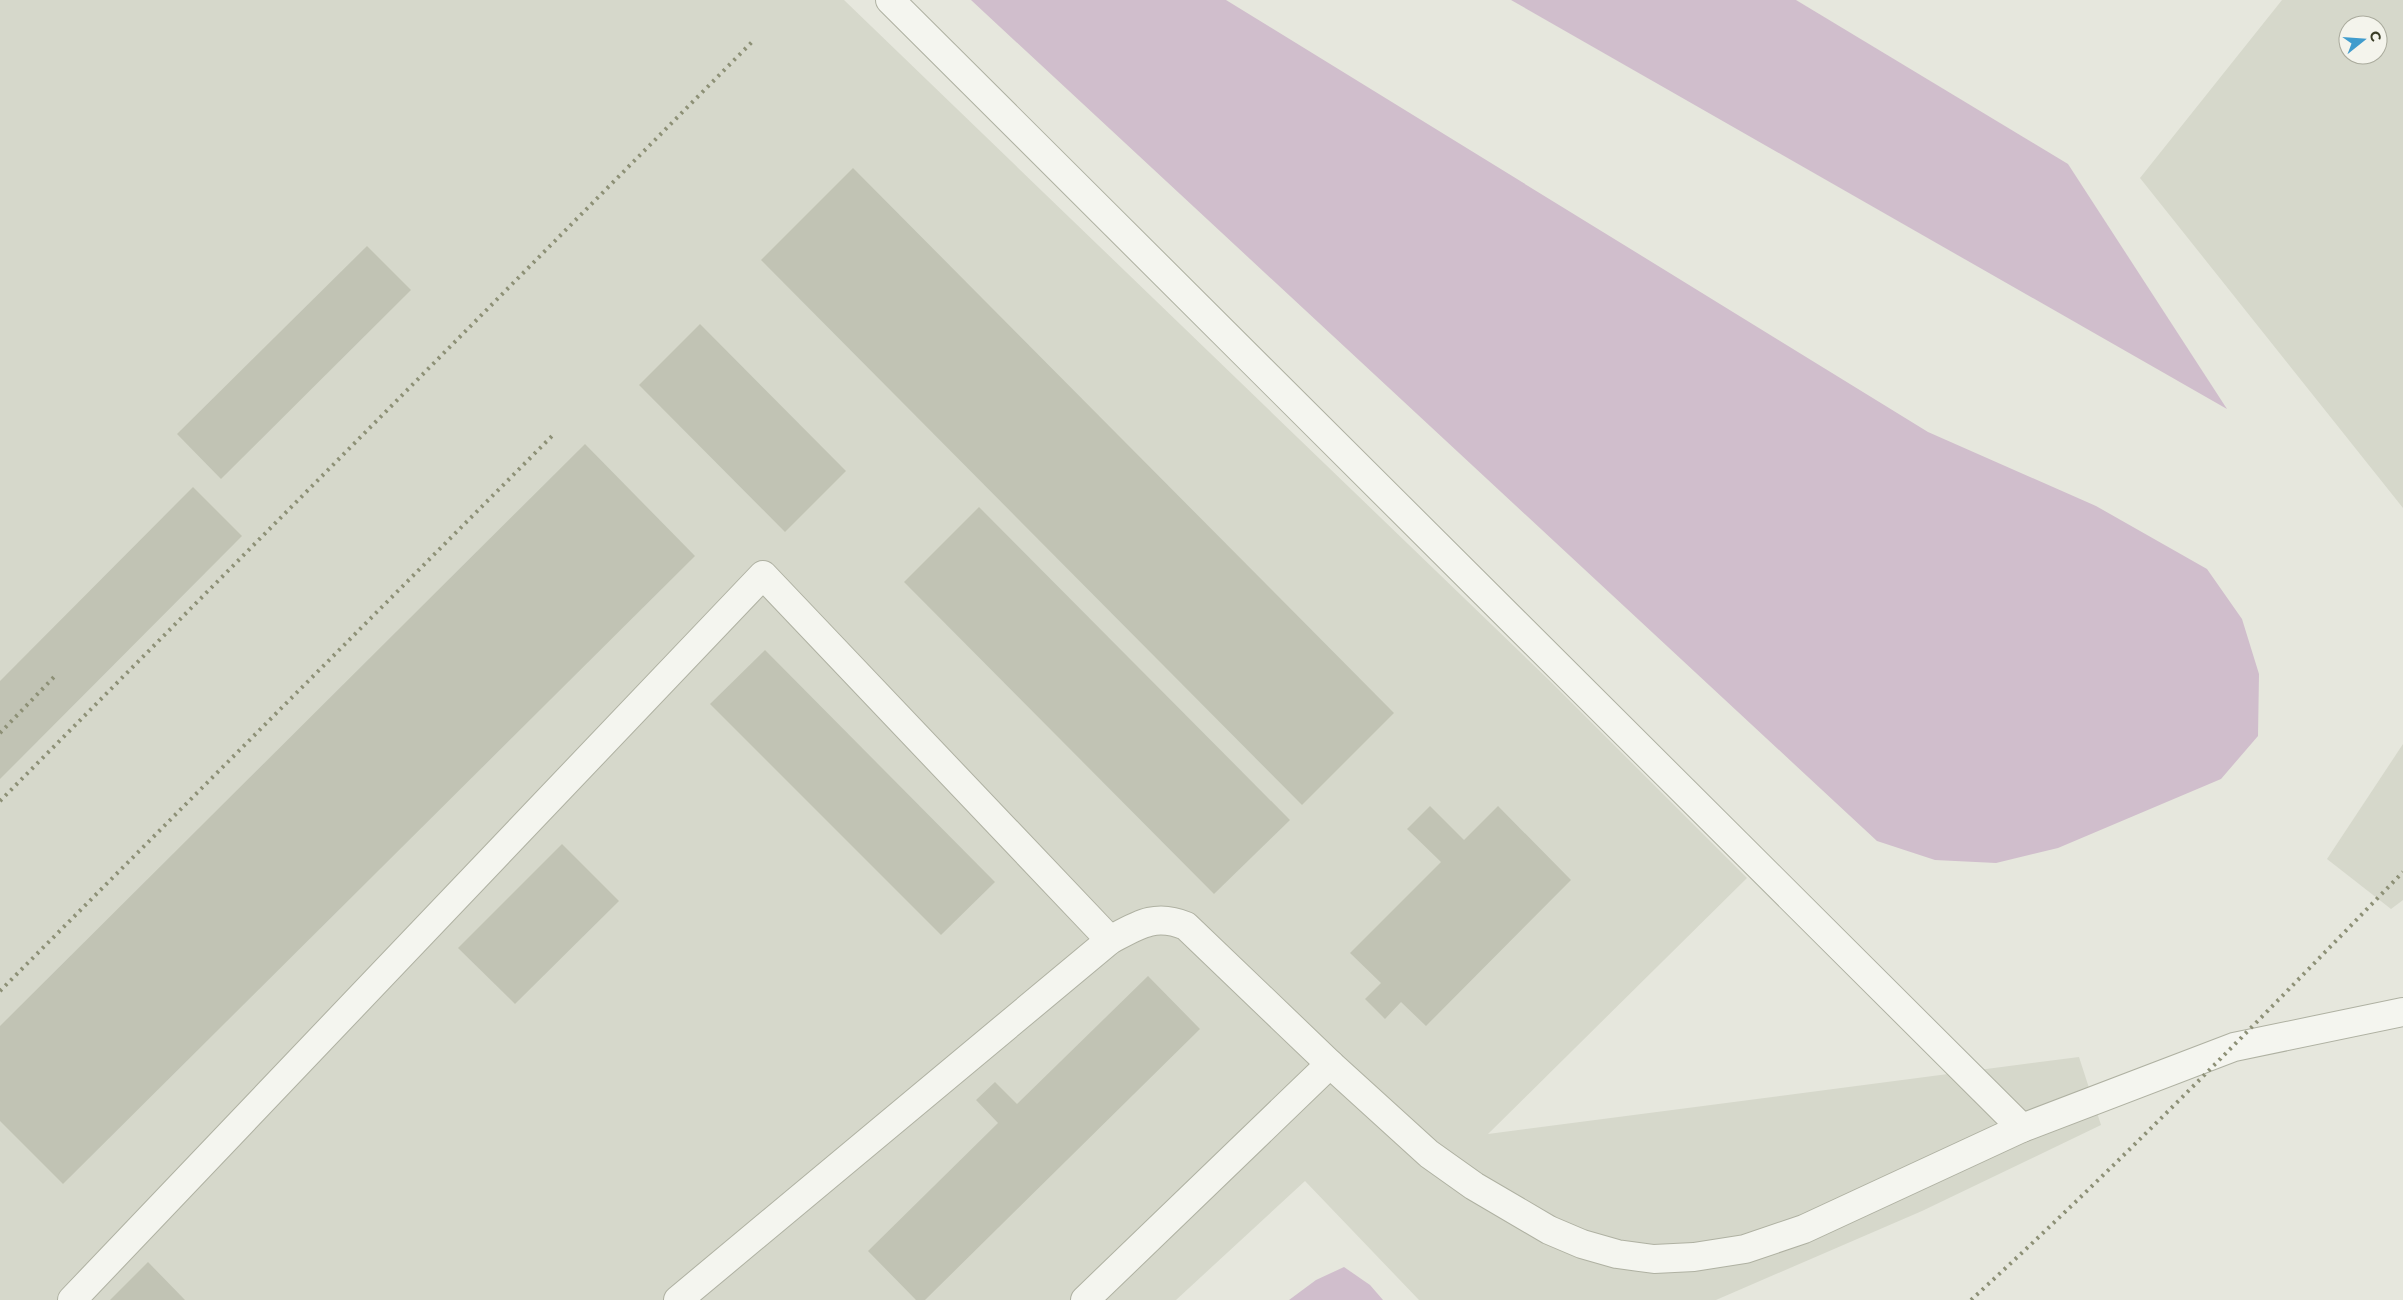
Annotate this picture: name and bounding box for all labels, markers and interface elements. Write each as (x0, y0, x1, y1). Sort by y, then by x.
north arrow (2338, 15, 2388, 65)
text: С (2365, 29, 2386, 44)

